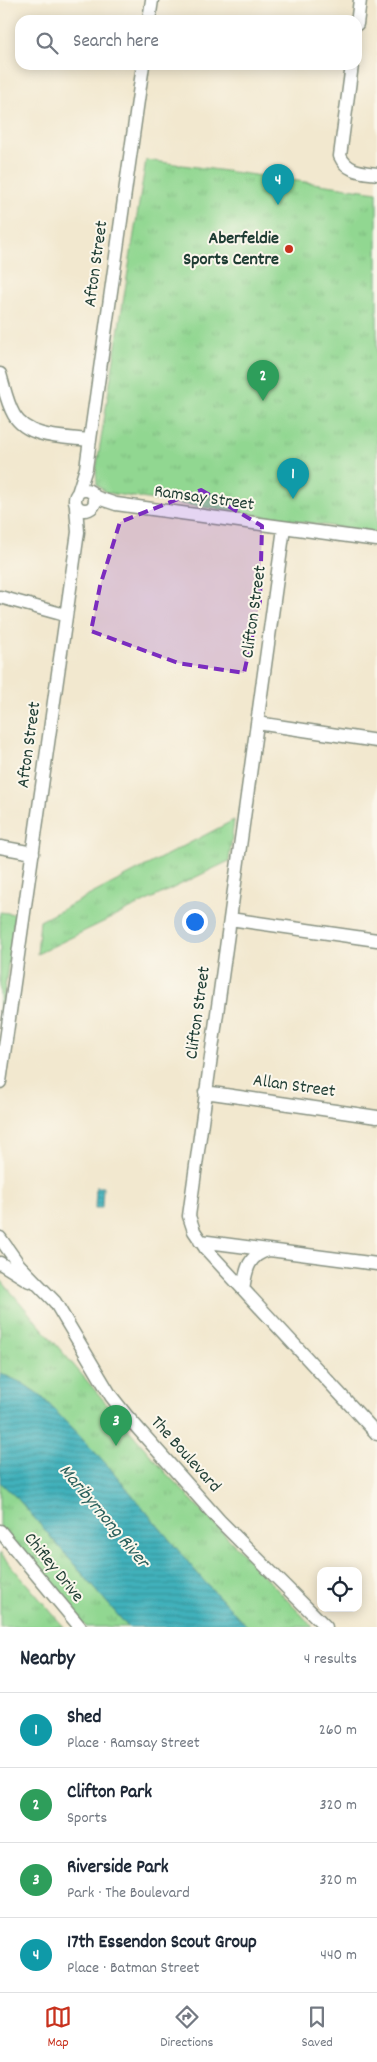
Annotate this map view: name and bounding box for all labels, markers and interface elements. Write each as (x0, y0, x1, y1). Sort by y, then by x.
search box (15, 15, 362, 70)
icon: search (33, 29, 61, 57)
text: Search here (73, 29, 159, 56)
pin: 4 (262, 164, 294, 205)
street label: Afton Street (79, 219, 115, 309)
place label: Aberfeldie Sports Centre (183, 227, 279, 273)
marker: Aberfeldie Sports Centre (283, 243, 295, 255)
pin: 2 (247, 360, 279, 401)
pin: 1 (277, 458, 309, 499)
street label: Ramsay Street (152, 480, 256, 518)
street label: Clifton Street (236, 564, 274, 660)
street label: Afton Street (12, 700, 48, 790)
your location (182, 909, 208, 935)
street label: Clifton Street (180, 965, 218, 1061)
street label: Allan Street (251, 1069, 337, 1105)
pin: 3 (100, 1405, 132, 1446)
street label: The Boulevard (144, 1411, 226, 1499)
water label: Maribyrnong River (51, 1459, 156, 1576)
street label: Chifley Drive (17, 1528, 89, 1608)
map controls (317, 1567, 362, 1612)
button: locate (317, 1567, 362, 1612)
text: Nearby (20, 1645, 75, 1675)
text: 4 results (304, 1648, 357, 1671)
text: Shed (67, 1705, 101, 1732)
text: 1 (34, 1719, 38, 1742)
text: 260 m (319, 1719, 357, 1742)
text: Place · Ramsay Street (67, 1732, 200, 1755)
text: Clifton Park (67, 1780, 152, 1807)
text: 2 (33, 1794, 40, 1817)
text: 320 m (320, 1794, 357, 1817)
text: Sports (67, 1807, 107, 1830)
text: Riverside Park (67, 1855, 169, 1882)
text: 3 (32, 1869, 40, 1892)
text: 320 m (320, 1869, 357, 1892)
text: Park · The Boulevard (67, 1882, 190, 1905)
text: 17th Essendon Scout Group (67, 1930, 257, 1957)
text: 4 (33, 1944, 39, 1967)
text: 440 m (320, 1944, 357, 1967)
text: Place · Batman Street (67, 1957, 199, 1980)
tab: Map (44, 2003, 72, 2053)
tab: Directions (160, 2003, 213, 2053)
tab: Saved (302, 2003, 333, 2053)

